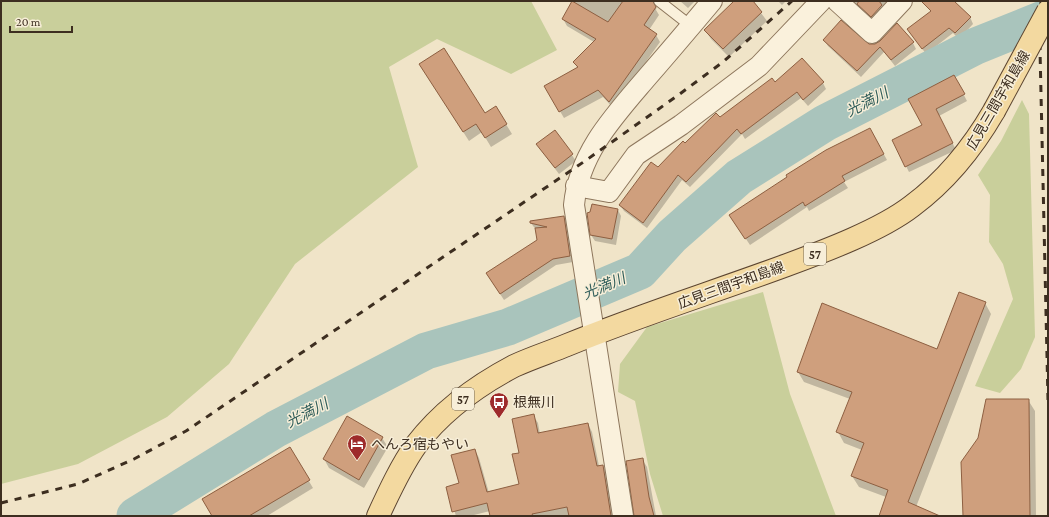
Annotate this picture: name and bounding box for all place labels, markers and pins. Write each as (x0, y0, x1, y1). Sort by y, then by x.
bus stop icon: 根無川 (488, 391, 510, 419)
place label: 根無川 (513, 394, 555, 410)
hotel icon: へんろ宿もやい (346, 433, 368, 461)
place label: へんろ宿もやい (371, 436, 469, 452)

